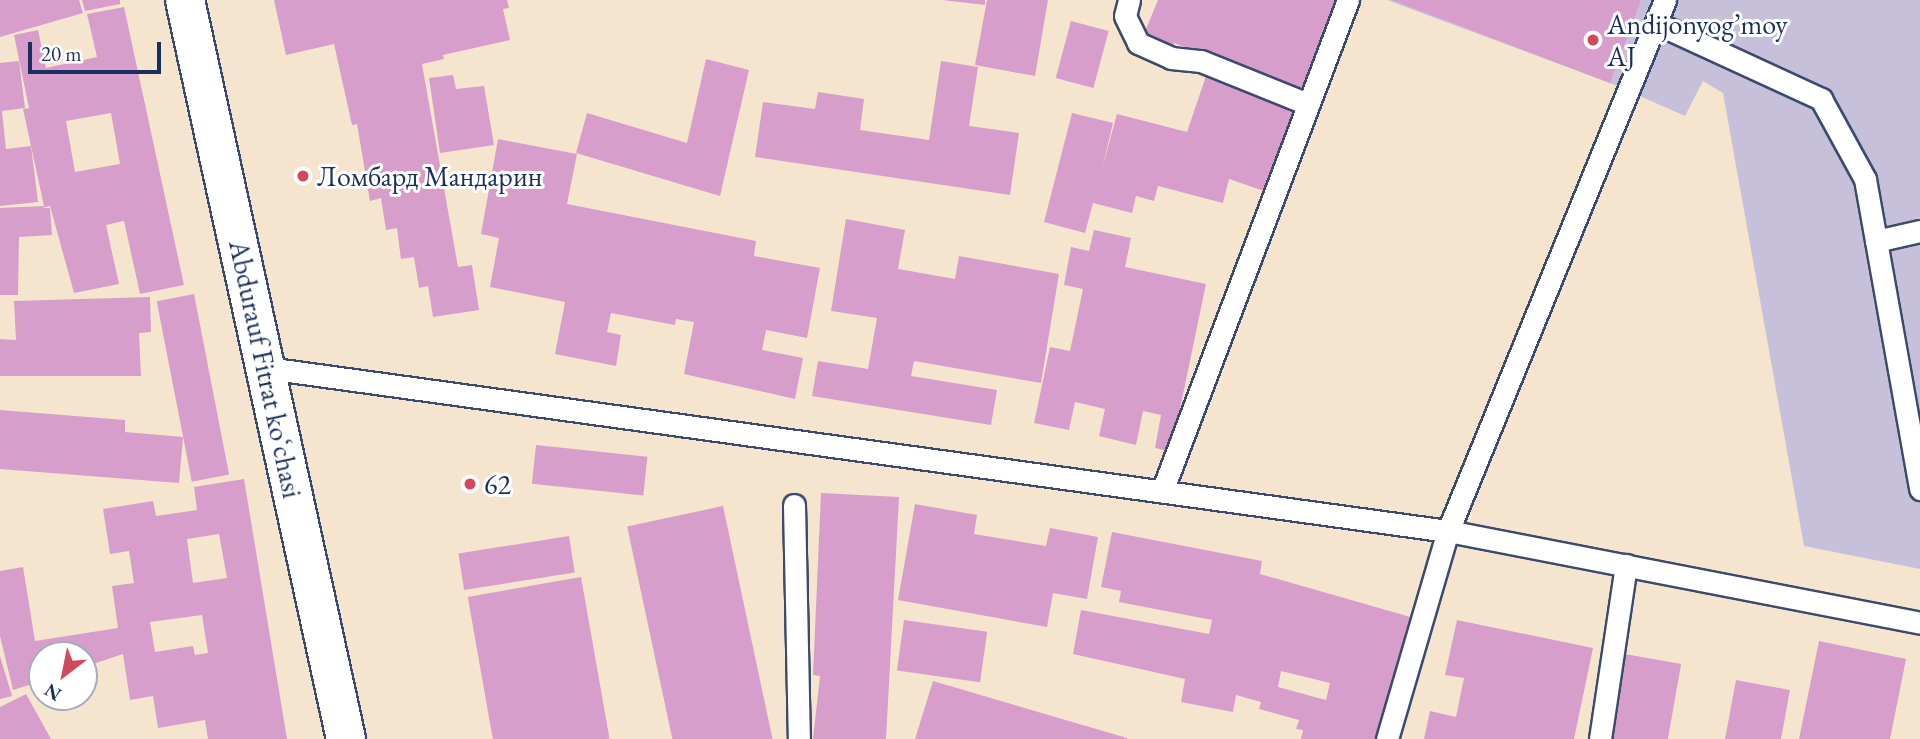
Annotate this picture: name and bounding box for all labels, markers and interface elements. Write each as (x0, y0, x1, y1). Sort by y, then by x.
place label: Andijonyog’moy AJ (1607, 7, 1788, 73)
scale bar (32, 28, 164, 72)
marker: Andijonyog’moy AJ (1585, 32, 1601, 48)
text: 20 m (41, 40, 82, 67)
place label: Ломбард Мандарин (317, 159, 542, 193)
marker: Ломбард Мандарин (295, 168, 311, 184)
street label: Abdurauf Fitrat koʻchasi (222, 237, 310, 501)
place label: 62 (484, 467, 511, 501)
marker: 62 (462, 476, 478, 492)
north arrow (28, 641, 98, 711)
text: N (40, 678, 66, 707)

